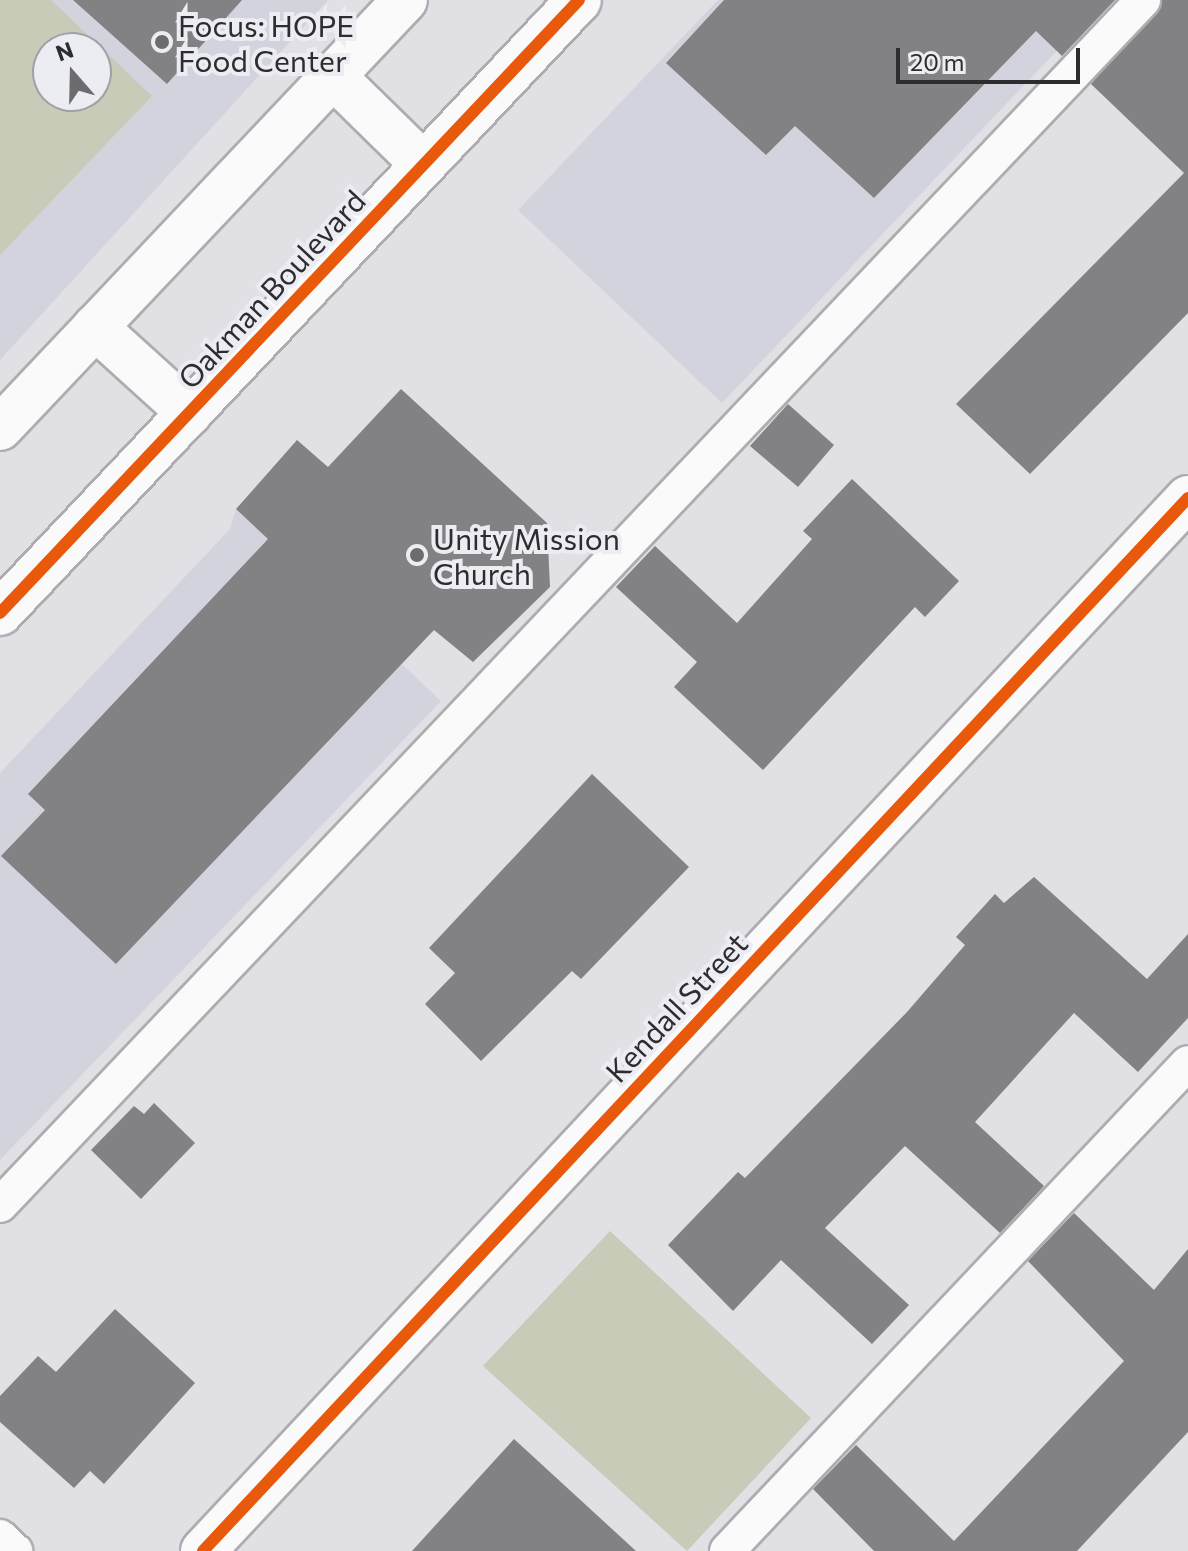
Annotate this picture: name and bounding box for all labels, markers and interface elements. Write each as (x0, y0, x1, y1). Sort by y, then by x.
place label: Focus: HOPE Food Center (178, 7, 354, 78)
north arrow (32, 32, 112, 112)
scale bar (900, 32, 1084, 82)
marker: Focus: HOPE Food Center (153, 33, 171, 51)
text: N (52, 35, 77, 66)
text: 20 m (910, 47, 964, 76)
street label: Oakman Boulevard (170, 182, 372, 396)
place label: Unity Mission Church (433, 520, 620, 590)
marker: Unity Mission Church (408, 546, 426, 564)
street label: Kendall Street (598, 925, 754, 1089)

